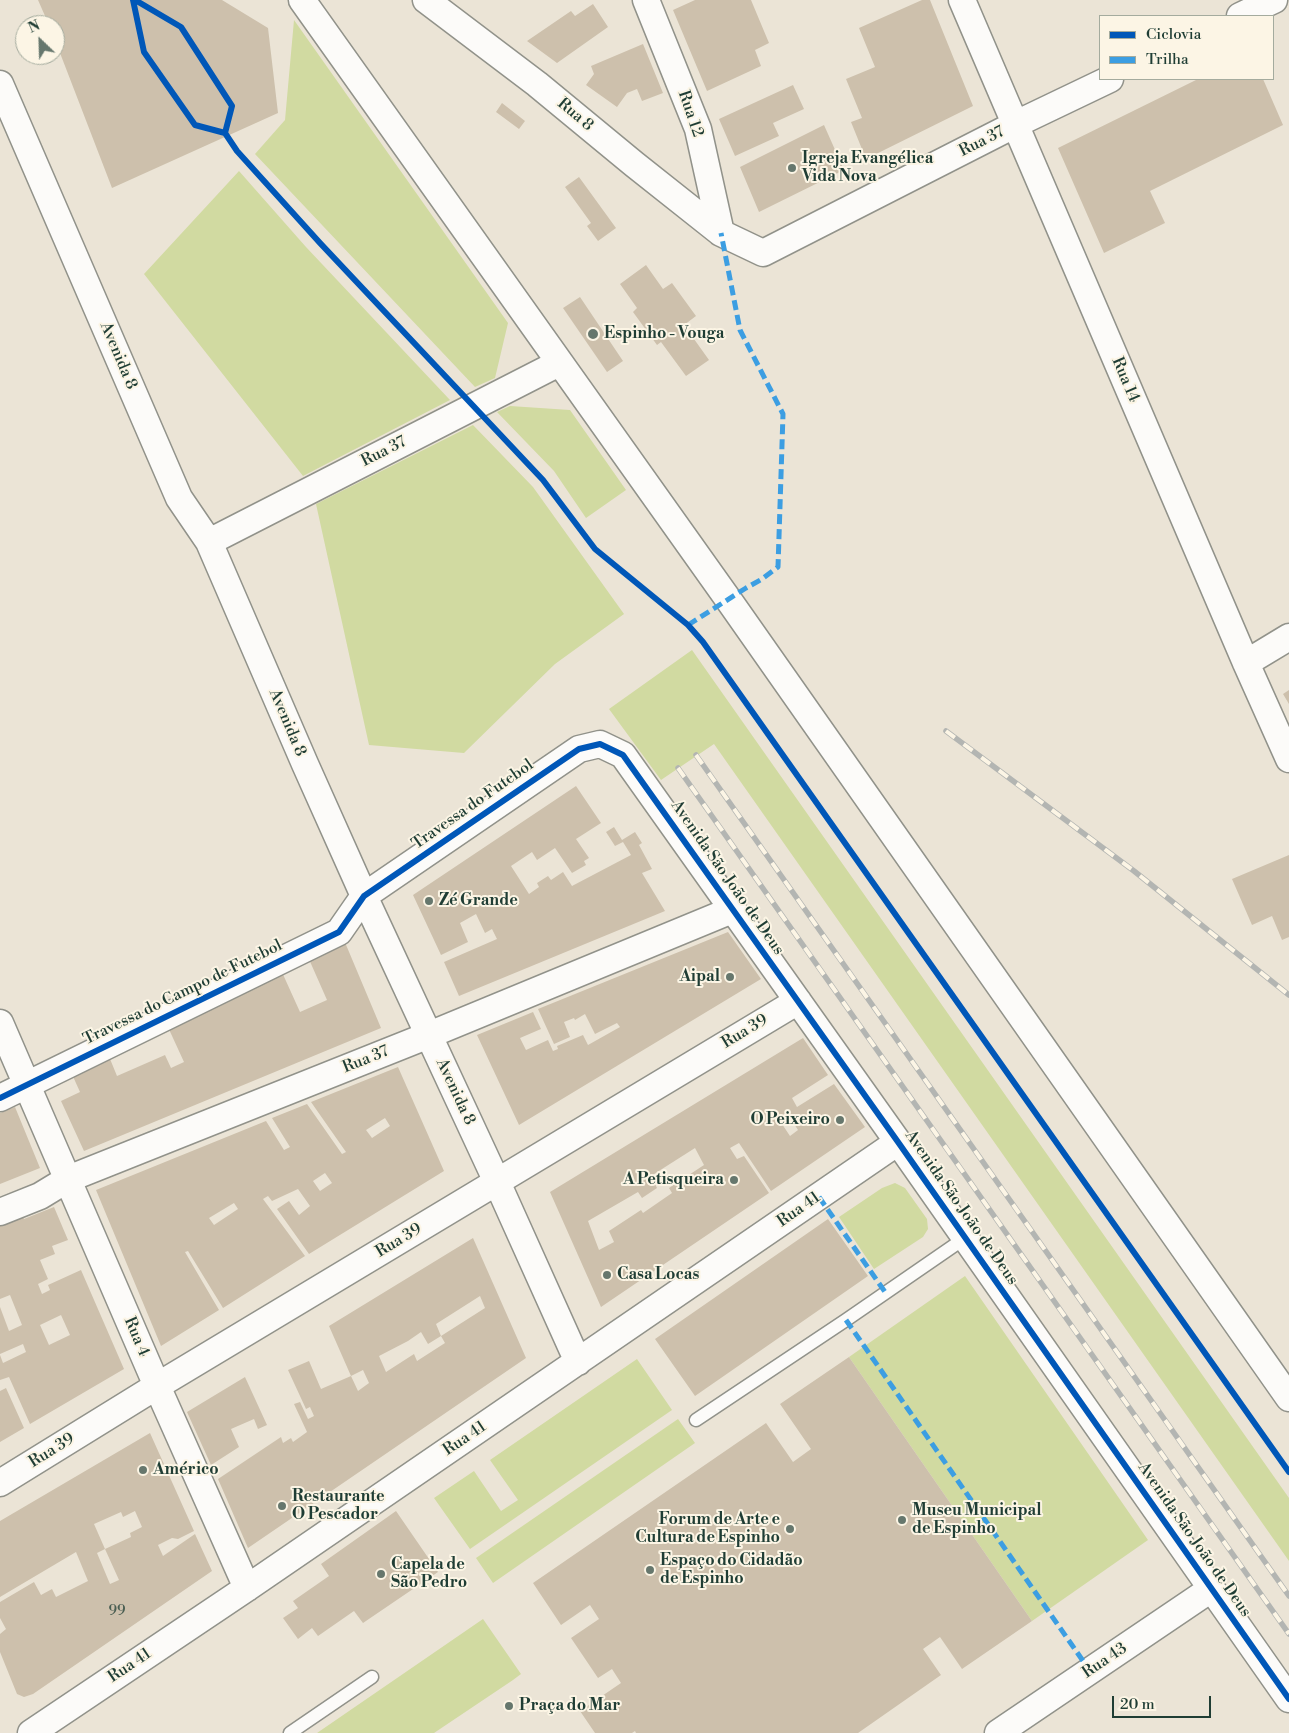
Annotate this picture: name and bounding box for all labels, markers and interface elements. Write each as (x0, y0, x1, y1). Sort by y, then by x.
north arrow (15, 15, 65, 65)
legend (1099, 15, 1274, 80)
text: N (26, 17, 43, 38)
text: Ciclovia (1146, 25, 1201, 44)
text: Trilha (1146, 50, 1189, 69)
street label: Rua 12 (673, 88, 707, 140)
street label: Rua 8 (553, 94, 597, 136)
street label: Rua 37 (956, 123, 1008, 161)
place label: Igreja Evangélica Vida Nova (802, 149, 933, 187)
marker: Igreja Evangélica Vida Nova (786, 162, 798, 174)
street label: Avenida 8 (95, 320, 141, 392)
place label: Espinho - Vouga (604, 324, 724, 344)
marker: Espinho - Vouga (586, 327, 600, 341)
street label: Rua 14 (1107, 354, 1143, 406)
street label: Rua 37 (358, 433, 410, 471)
street label: Avenida 8 (264, 687, 310, 759)
street label: Travessa do Futebol (409, 756, 537, 854)
street label: Avenida São João de Deus (666, 797, 788, 959)
place label: Zé Grande (439, 891, 518, 911)
marker: Zé Grande (423, 895, 435, 907)
street label: Travessa do Campo de Futebol (80, 936, 286, 1050)
place label: Aipal (679, 967, 720, 987)
marker: Aipal (724, 971, 736, 983)
street label: Rua 39 (719, 1011, 771, 1053)
street label: Rua 37 (340, 1042, 392, 1078)
street label: Avenida 8 (431, 1056, 479, 1128)
place label: O Peixeiro (750, 1110, 830, 1130)
marker: O Peixeiro (834, 1114, 846, 1126)
street label: Avenida São João de Deus (900, 1127, 1022, 1289)
place label: A Petisqueira (623, 1170, 724, 1190)
marker: A Petisqueira (728, 1174, 740, 1186)
street label: Rua 41 (774, 1188, 824, 1232)
street label: Rua 39 (373, 1220, 425, 1262)
place label: Casa Locas (617, 1265, 699, 1285)
marker: Casa Locas (601, 1269, 613, 1281)
street label: Rua 4 (119, 1314, 153, 1360)
street label: Rua 41 (440, 1418, 490, 1460)
street label: Rua 39 (26, 1430, 78, 1472)
street label: Avenida São João de Deus (1133, 1459, 1255, 1621)
place label: Américo (153, 1460, 219, 1480)
marker: Américo (137, 1464, 149, 1476)
place label: Restaurante O Pescador (292, 1487, 385, 1525)
marker: Restaurante O Pescador (276, 1500, 288, 1512)
place label: Museu Municipal de Espinho (912, 1501, 1042, 1539)
place label: Forum de Arte e Cultura de Espinho (635, 1510, 780, 1548)
marker: Museu Municipal de Espinho (896, 1514, 908, 1526)
marker: Forum de Arte e Cultura de Espinho (784, 1523, 796, 1535)
place label: Espaço do Cidadão de Espinho (660, 1551, 803, 1589)
place label: Capela de São Pedro (391, 1555, 467, 1593)
marker: Espaço do Cidadão de Espinho (644, 1564, 656, 1576)
marker: Capela de São Pedro (375, 1568, 387, 1580)
house number: 99 (109, 1604, 125, 1620)
street label: Rua 43 (1079, 1639, 1131, 1683)
street label: Rua 41 (105, 1645, 155, 1687)
scale bar (1114, 1686, 1213, 1718)
text: 20 m (1120, 1695, 1155, 1714)
place label: Praça do Mar (519, 1696, 620, 1716)
marker: Praça do Mar (503, 1700, 515, 1712)

